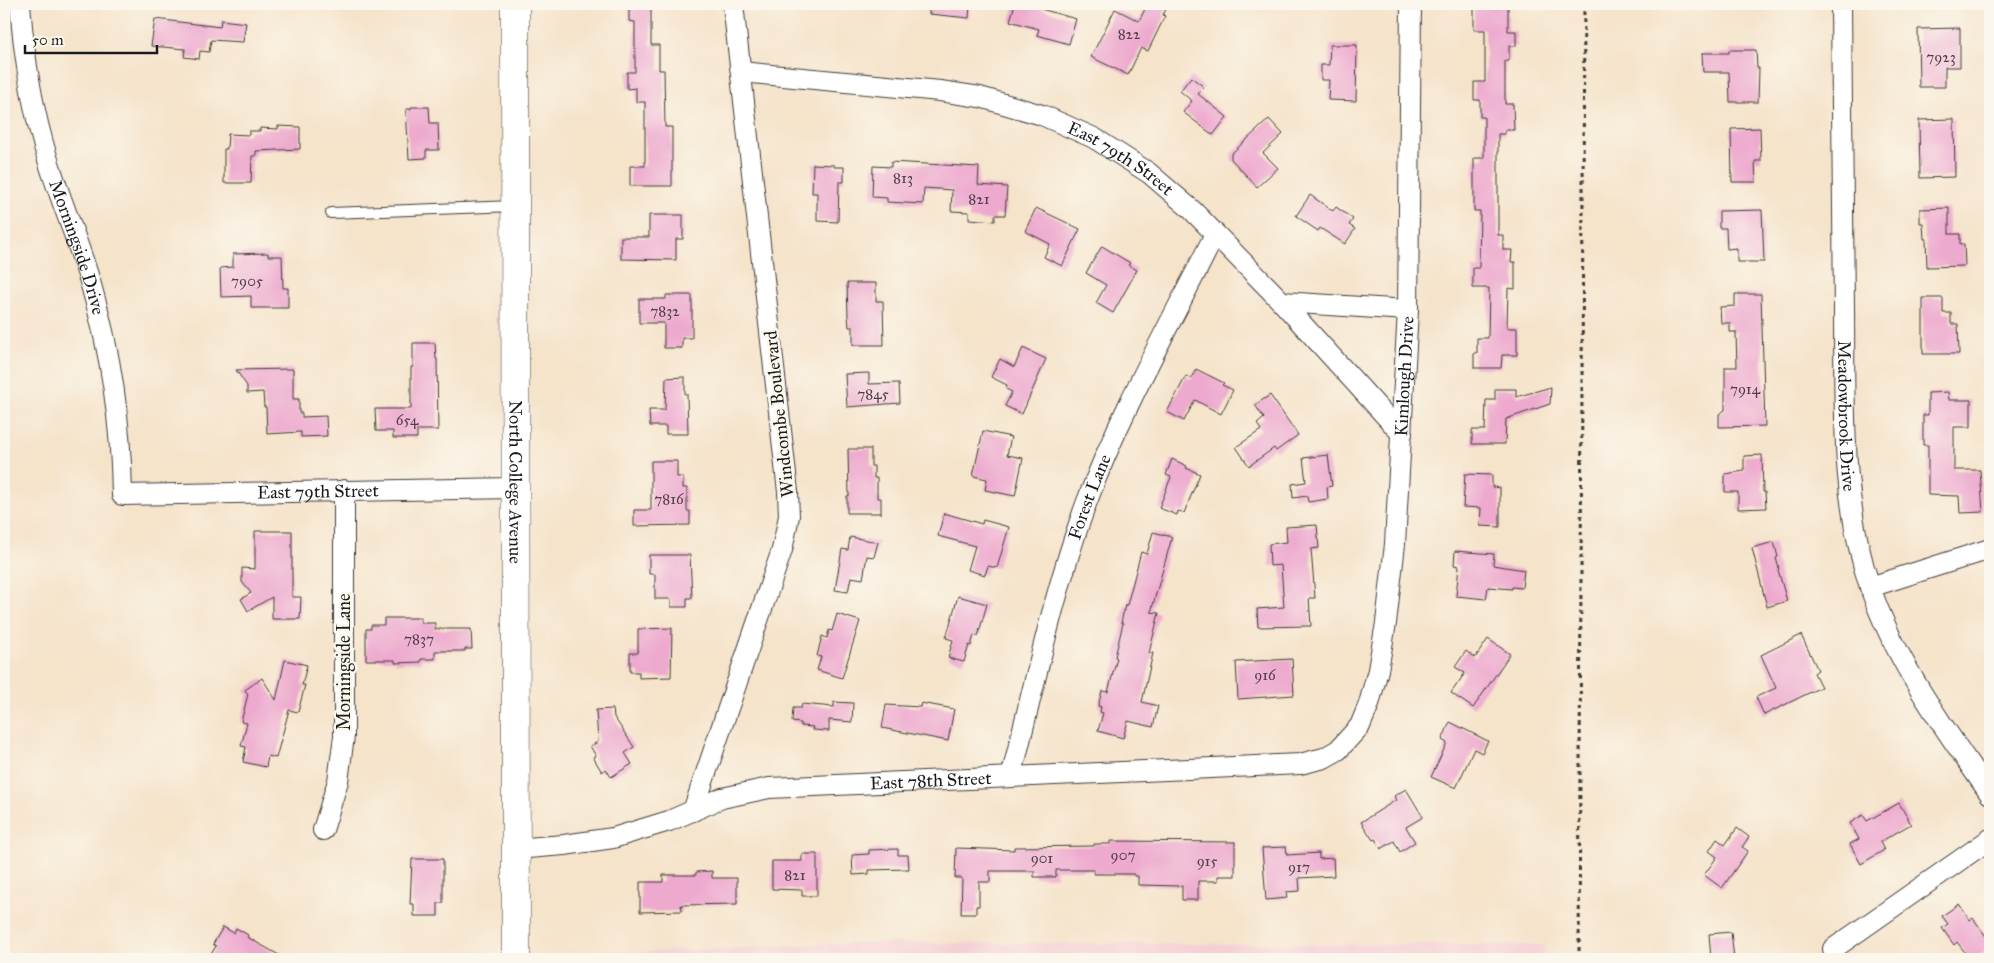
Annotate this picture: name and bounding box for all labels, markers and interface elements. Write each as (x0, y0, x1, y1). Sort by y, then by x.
scale bar (25, 22, 158, 54)
house number: 822 (1118, 25, 1141, 43)
text: 50 m (32, 31, 64, 49)
house number: 7923 (1926, 48, 1956, 66)
street label: East 79th Street (1064, 117, 1179, 201)
house number: 813 (893, 169, 913, 187)
street label: Morningside Drive (44, 177, 110, 317)
house number: 821 (968, 190, 990, 208)
house number: 7905 (231, 272, 263, 290)
house number: 7832 (650, 302, 680, 320)
street label: Kimlough Drive (1390, 316, 1419, 437)
street label: Windcombe Boulevard (759, 330, 799, 498)
street label: Meadowbrook Drive (1833, 340, 1860, 493)
house number: 7914 (1730, 380, 1761, 398)
house number: 7845 (857, 385, 889, 403)
street label: North College Avenue (504, 400, 527, 564)
house number: 654 (396, 411, 419, 429)
street label: Forest Lane (1063, 451, 1116, 542)
street label: East 79th Street (257, 479, 380, 504)
house number: 7816 (654, 490, 685, 508)
street label: Morningside Lane (333, 593, 356, 731)
house number: 7837 (404, 630, 434, 648)
house number: 916 (1254, 666, 1277, 684)
street label: East 78th Street (870, 767, 993, 794)
house number: 907 (1111, 846, 1135, 864)
house number: 901 (1031, 849, 1053, 867)
house number: 915 (1197, 852, 1217, 870)
house number: 917 (1288, 858, 1310, 876)
house number: 821 (784, 866, 806, 884)

